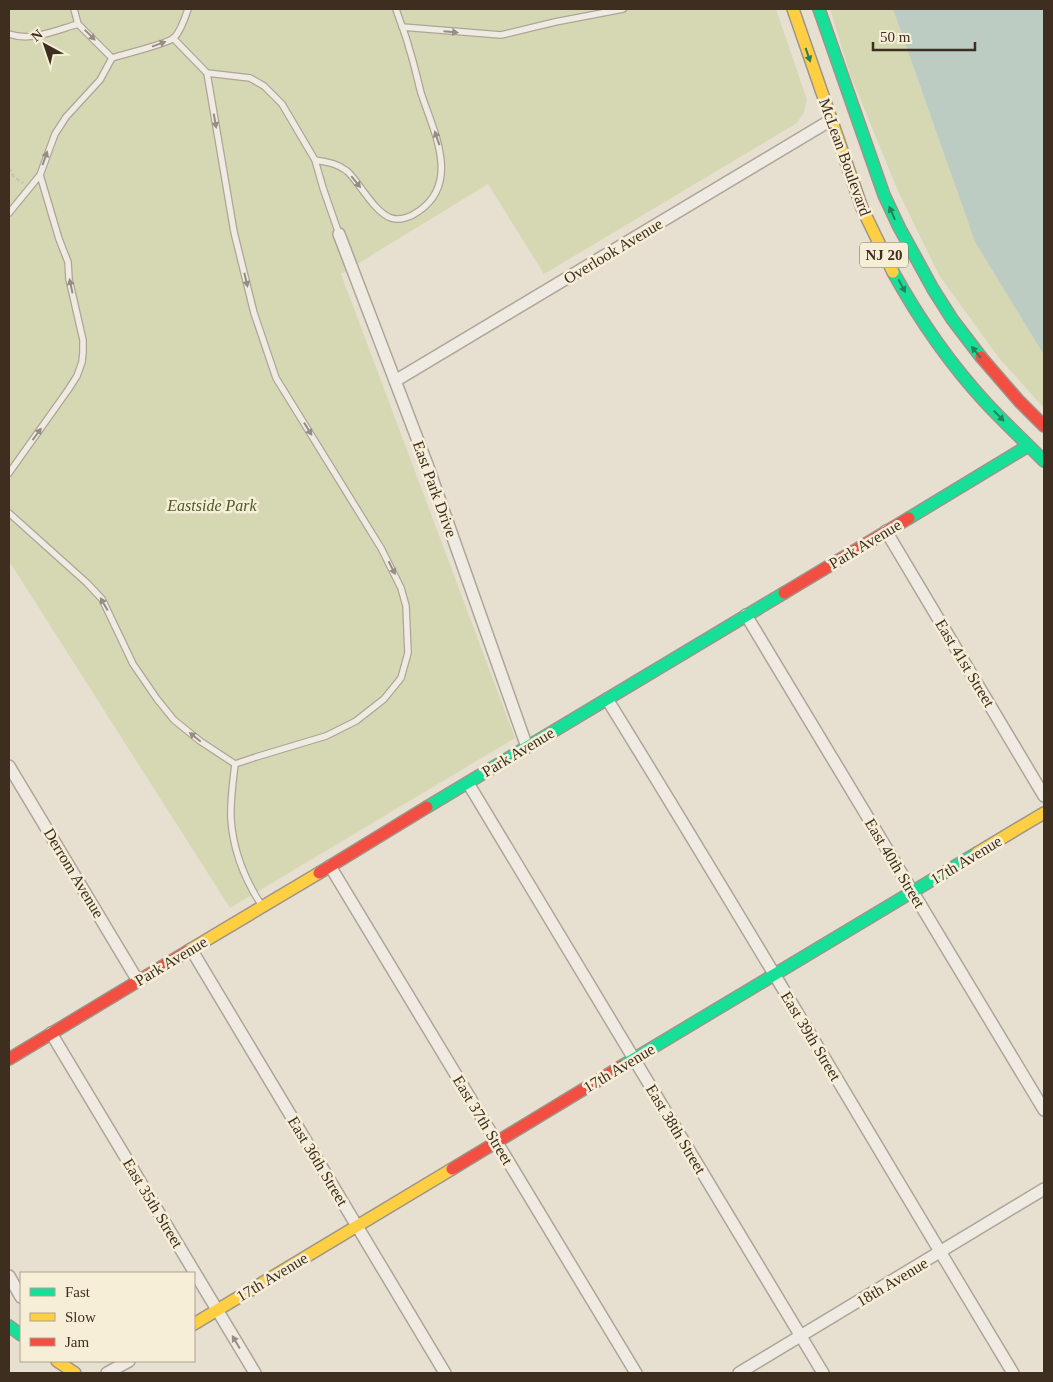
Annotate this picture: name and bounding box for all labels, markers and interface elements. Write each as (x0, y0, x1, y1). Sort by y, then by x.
north arrow (20, 20, 70, 70)
scale bar (873, 20, 976, 52)
text: N (28, 26, 46, 44)
one-way arrow (443, 28, 459, 36)
one-way arrow (84, 29, 96, 41)
text: 50 m (880, 29, 911, 45)
one-way arrow (152, 40, 167, 48)
one-way arrow (805, 48, 813, 63)
street label: McLean Boulevard (816, 96, 874, 218)
one-way arrow (211, 113, 219, 129)
one-way arrow (432, 130, 440, 145)
one-way arrow (42, 151, 50, 166)
one-way arrow (350, 176, 361, 189)
one-way arrow (888, 206, 896, 220)
street label: Overlook Avenue (561, 215, 665, 287)
road number: NJ 20 (860, 242, 908, 268)
one-way arrow (242, 273, 250, 288)
one-way arrow (66, 277, 74, 293)
one-way arrow (897, 280, 906, 293)
one-way arrow (970, 346, 981, 359)
one-way arrow (993, 410, 1005, 422)
one-way arrow (303, 423, 312, 436)
one-way arrow (32, 427, 42, 440)
street label: East Park Drive (410, 438, 460, 540)
park label: Eastside Park (166, 497, 258, 514)
street label: Park Avenue (826, 516, 904, 572)
one-way arrow (388, 561, 396, 575)
one-way arrow (100, 597, 108, 612)
street label: East 41st Street (932, 616, 998, 711)
street label: Park Avenue (479, 724, 557, 780)
one-way arrow (189, 731, 202, 742)
street label: East 40th Street (862, 815, 929, 911)
street label: Derrom Avenue (41, 825, 107, 921)
street label: 17th Avenue (927, 832, 1005, 888)
street label: Park Avenue (132, 933, 210, 989)
street label: East 39th Street (778, 988, 845, 1084)
street label: 17th Avenue (580, 1040, 658, 1096)
street label: East 37th Street (450, 1072, 517, 1168)
street label: East 38th Street (643, 1081, 710, 1177)
street label: East 36th Street (285, 1113, 352, 1209)
street label: East 35th Street (120, 1155, 187, 1251)
street label: 17th Avenue (233, 1249, 311, 1305)
street label: 18th Avenue (853, 1254, 931, 1310)
legend (20, 1272, 195, 1362)
text: Fast (65, 1284, 91, 1300)
text: Slow (65, 1309, 96, 1325)
text: Jam (65, 1334, 89, 1350)
one-way arrow (232, 1335, 241, 1348)

